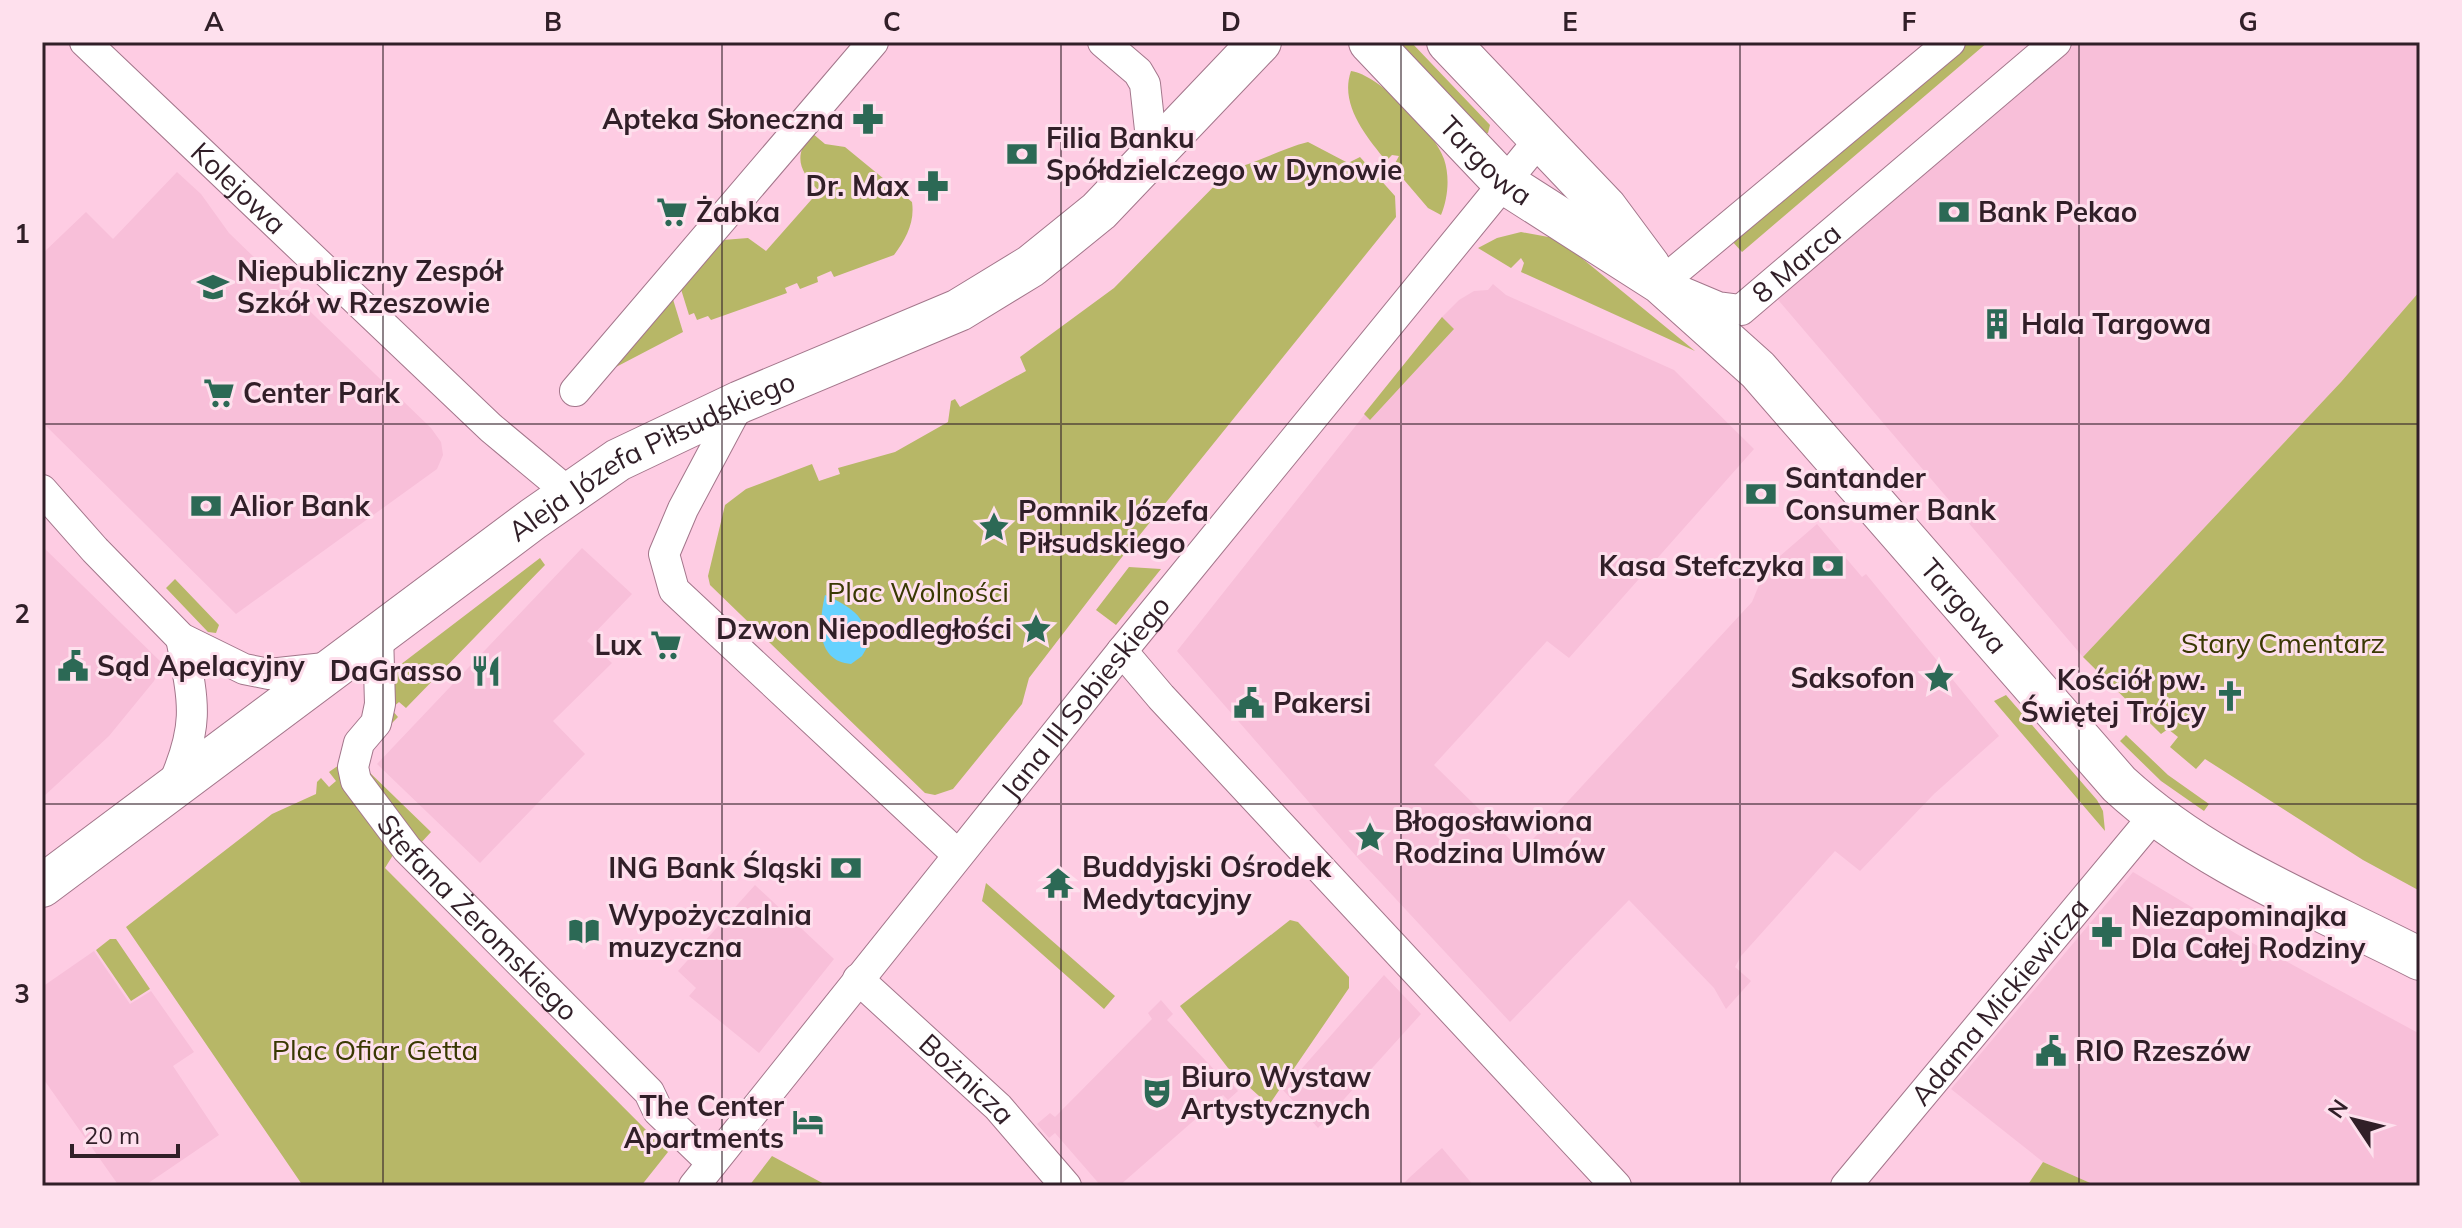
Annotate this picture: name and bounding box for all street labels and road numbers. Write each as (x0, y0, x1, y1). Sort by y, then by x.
street label: Targowa (1432, 108, 1538, 213)
street label: Kolejowa (184, 134, 294, 241)
street label: 8 Marca (1744, 215, 1848, 310)
street label: Aleja Józefa Piłsudskiego (501, 363, 800, 548)
street label: Targowa (1913, 551, 2015, 661)
street label: Jana III Sobieskiego (993, 588, 1177, 806)
street label: Stefana Żeromskiego (370, 807, 586, 1028)
street label: Adama Mickiewicza (1903, 890, 2096, 1112)
street label: Bożnicza (912, 1026, 1023, 1131)

